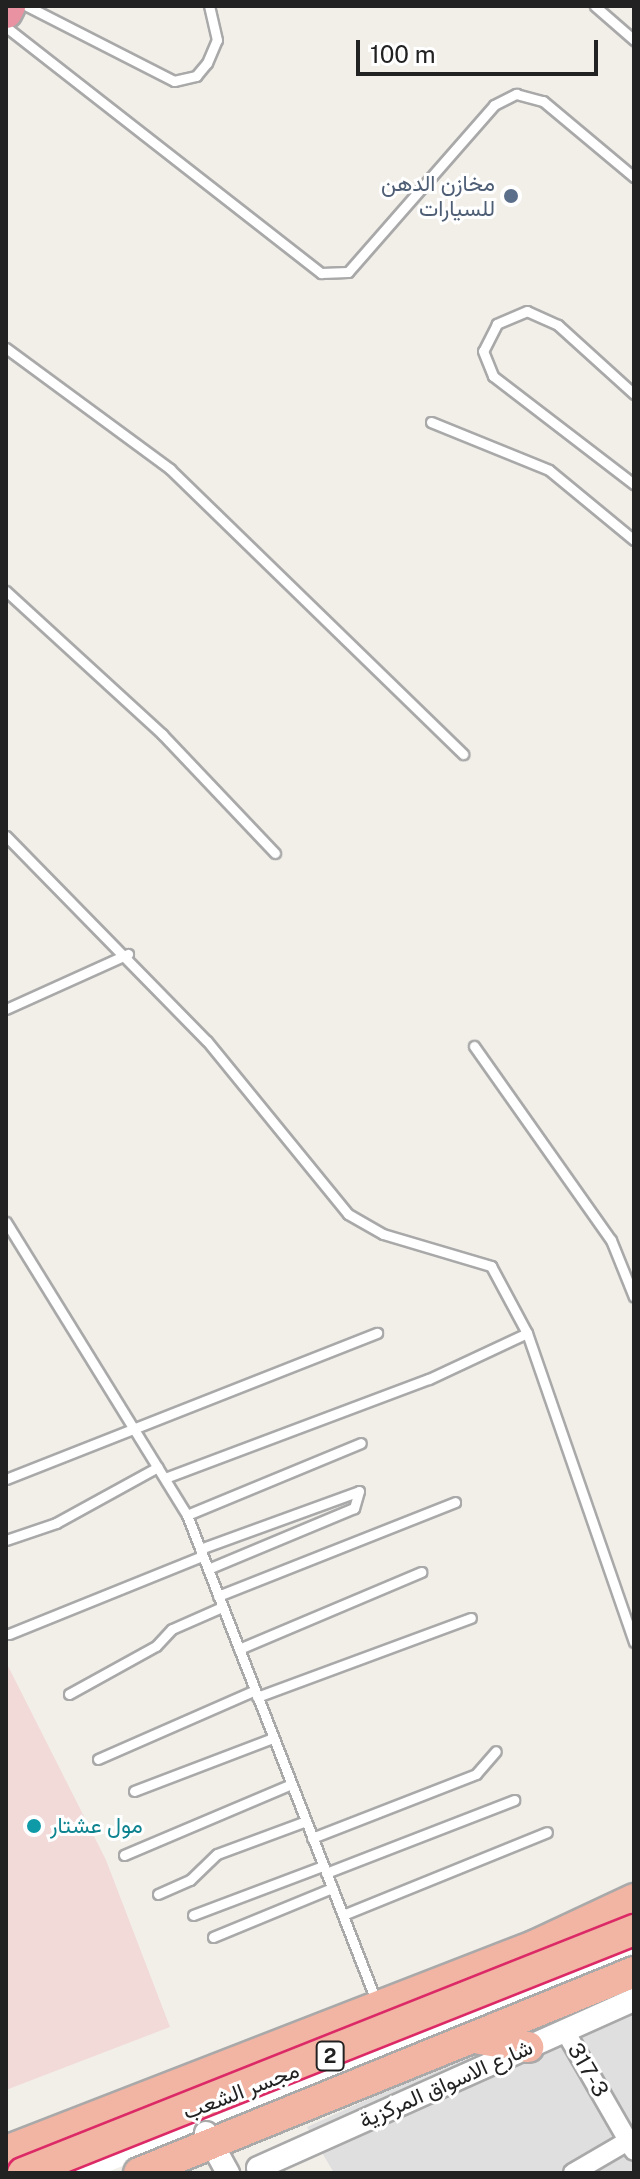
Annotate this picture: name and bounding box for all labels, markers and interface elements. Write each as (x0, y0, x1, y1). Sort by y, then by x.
scale bar (360, 24, 602, 74)
text: 100 m (370, 40, 436, 68)
place label: مخازن الدهن للسيارات (381, 170, 495, 222)
marker: مخازن الدهن للسيارات (502, 187, 520, 205)
place label: مول عشتار (50, 1813, 143, 1839)
marker: مول عشتار (25, 1817, 43, 1835)
street label: شارع الاسواق المركزية (355, 2034, 537, 2134)
street label: 317-3 (562, 2038, 614, 2102)
road number: 2 (314, 2040, 346, 2072)
street label: مجسر الشعب (179, 2057, 303, 2125)

